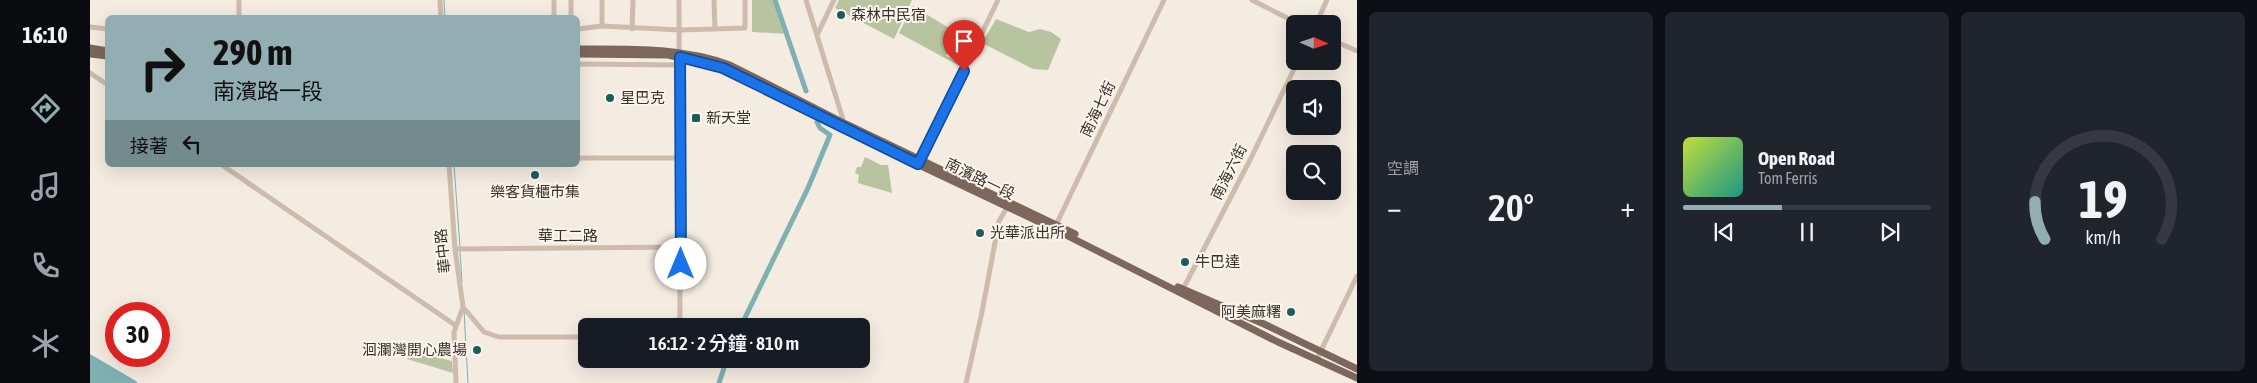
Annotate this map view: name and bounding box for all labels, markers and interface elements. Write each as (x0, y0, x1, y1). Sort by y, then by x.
place label: 森林中民宿 (851, 6, 926, 23)
marker: 森林中民宿 (835, 9, 847, 21)
north arrow (1286, 15, 1341, 70)
map controls (1286, 15, 1341, 200)
pin (943, 20, 985, 71)
text: 16:10 (22, 22, 68, 48)
icon: arrive (950, 27, 978, 55)
text: 290 m (213, 32, 292, 72)
icon: right (130, 35, 195, 100)
text: 南濱路一段 (213, 78, 323, 104)
street label: 南海七街 (1077, 78, 1118, 139)
button: sound (1286, 80, 1341, 135)
place label: 星巴克 (620, 89, 665, 106)
icon: directions (28, 91, 63, 126)
marker: 星巴克 (604, 92, 616, 104)
place label: 新天堂 (706, 109, 751, 126)
marker: 新天堂 (690, 112, 702, 124)
icon: left (178, 130, 206, 158)
text: 接著 (130, 135, 168, 157)
street label: 南海六街 (1207, 141, 1250, 202)
button: search (1286, 145, 1341, 200)
text: Open Road (1758, 147, 1835, 169)
street label: 南濱路一段 (943, 154, 1018, 203)
text: 空調 (1387, 159, 1419, 177)
icon: music (28, 169, 63, 204)
marker: 樂客貨櫃市集 (529, 169, 541, 181)
text: Tom Ferris (1758, 169, 1817, 187)
text: 19 (2079, 169, 2127, 229)
place label: 樂客貨櫃市集 (490, 183, 580, 200)
text: 20° (1488, 186, 1534, 229)
text: − (1387, 191, 1402, 223)
text: + (1620, 191, 1635, 223)
icon: previous (1710, 218, 1738, 246)
icon: pause (1793, 218, 1821, 246)
icon: next (1876, 218, 1904, 246)
place label: 光華派出所 (990, 224, 1065, 241)
street label: 華工二路 (538, 227, 598, 244)
marker: 光華派出所 (974, 227, 986, 239)
text: km/h (2085, 227, 2121, 248)
street label: 華中路 (432, 228, 453, 274)
position arrow (654, 237, 706, 289)
icon: phone (28, 248, 63, 283)
place label: 牛巴達 (1195, 253, 1240, 270)
marker: 牛巴達 (1179, 256, 1191, 268)
speed limit sign: 30 (105, 302, 170, 367)
place label: 阿美麻糬 (1221, 303, 1281, 320)
marker: 阿美麻糬 (1285, 306, 1297, 318)
icon: climate (28, 326, 63, 361)
text: 16:12 · 2 分鐘 · 810 m (649, 332, 799, 354)
place label: 洄瀾灣開心農場 (362, 341, 467, 358)
marker: 洄瀾灣開心農場 (471, 344, 483, 356)

